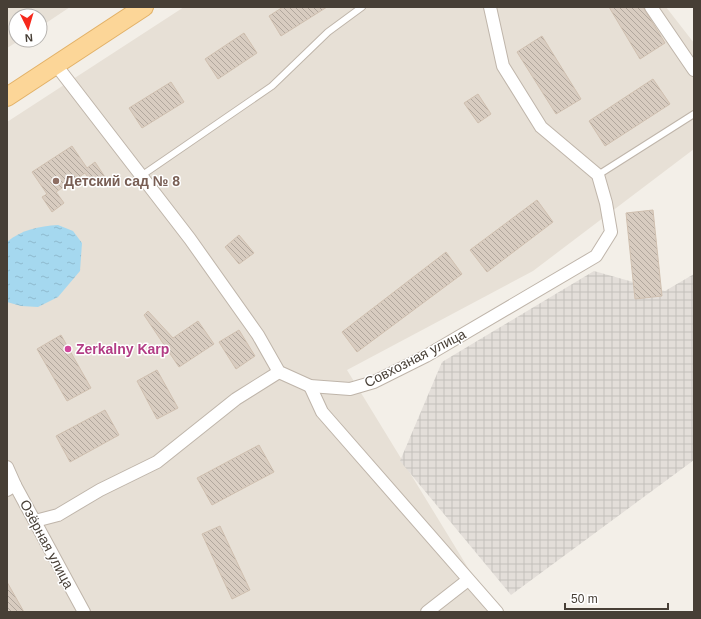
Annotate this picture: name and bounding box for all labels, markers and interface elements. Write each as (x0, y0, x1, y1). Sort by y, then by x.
north arrow (8, 8, 48, 48)
text: N (24, 32, 33, 44)
place label: Детский сад № 8 (64, 173, 180, 189)
marker: Детский сад № 8 (51, 176, 61, 186)
street label: Совхозная улица (362, 325, 469, 390)
place label: Zerkalny Karp (76, 341, 169, 357)
marker: Zerkalny Karp (63, 344, 73, 354)
street label: Озёрная улица (17, 497, 77, 591)
scale bar (565, 585, 668, 611)
text: 50 m (571, 592, 598, 606)

